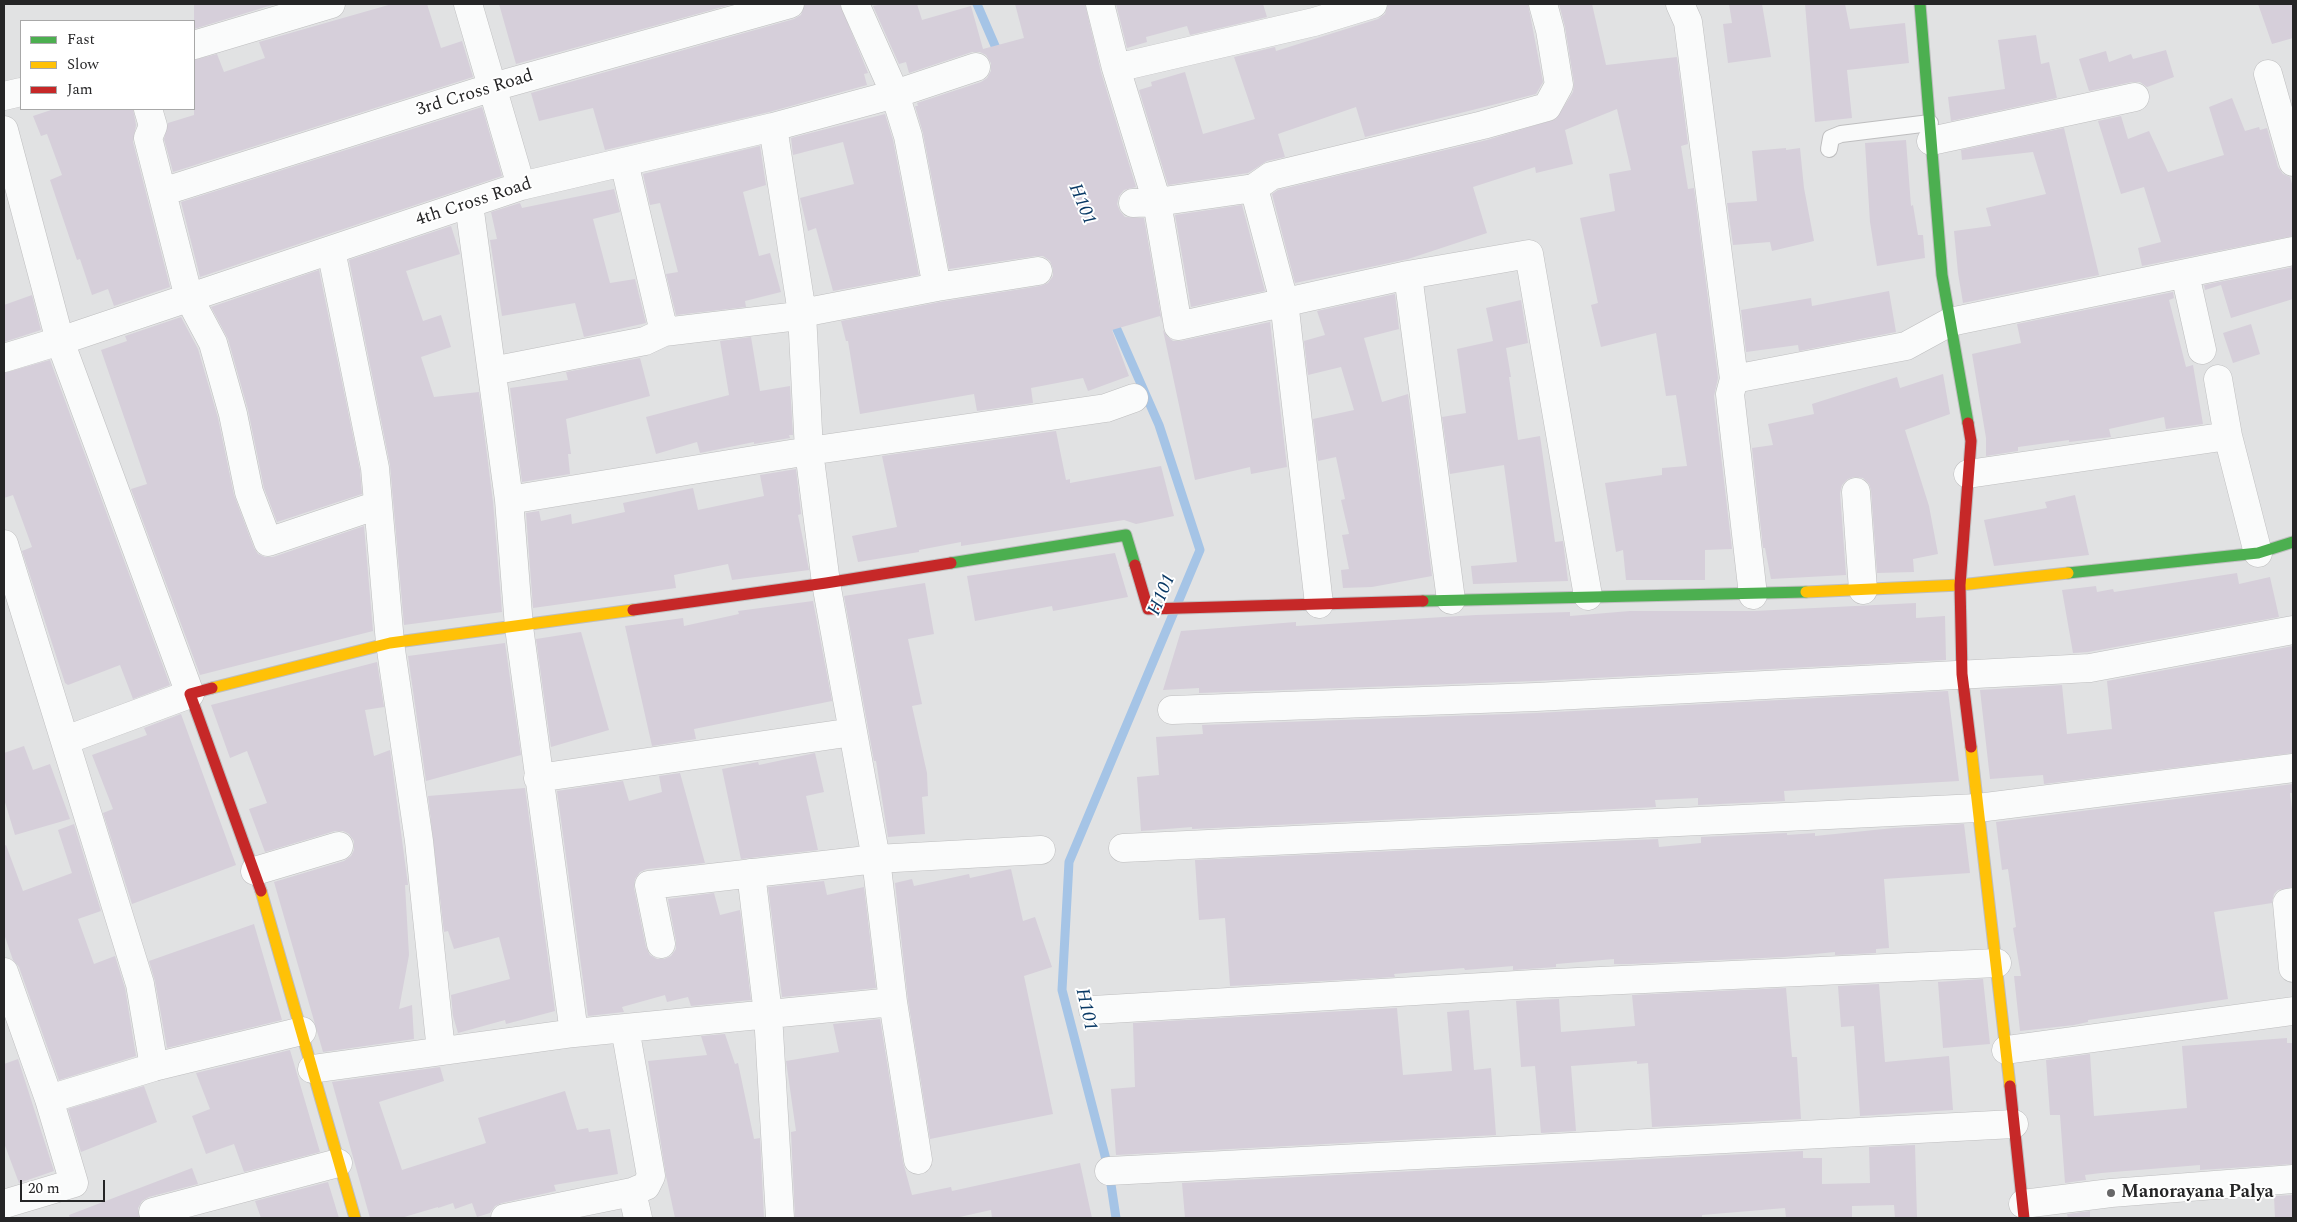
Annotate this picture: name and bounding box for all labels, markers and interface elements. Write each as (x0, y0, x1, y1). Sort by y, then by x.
legend (20, 20, 195, 110)
text: Fast (67, 28, 95, 51)
text: Slow (67, 53, 99, 76)
street label: 3rd Cross Road (414, 66, 536, 122)
text: Jam (67, 78, 93, 101)
street label: 4th Cross Road (413, 174, 535, 232)
water label: H101 (1062, 181, 1100, 229)
water label: H101 (1144, 571, 1182, 619)
water label: H101 (1069, 986, 1101, 1034)
scale bar (22, 1170, 108, 1202)
text: 20 m (28, 1177, 60, 1200)
place label: Manorayana Palya (2121, 1182, 2274, 1204)
marker: Manorayana Palya (2105, 1187, 2117, 1199)

